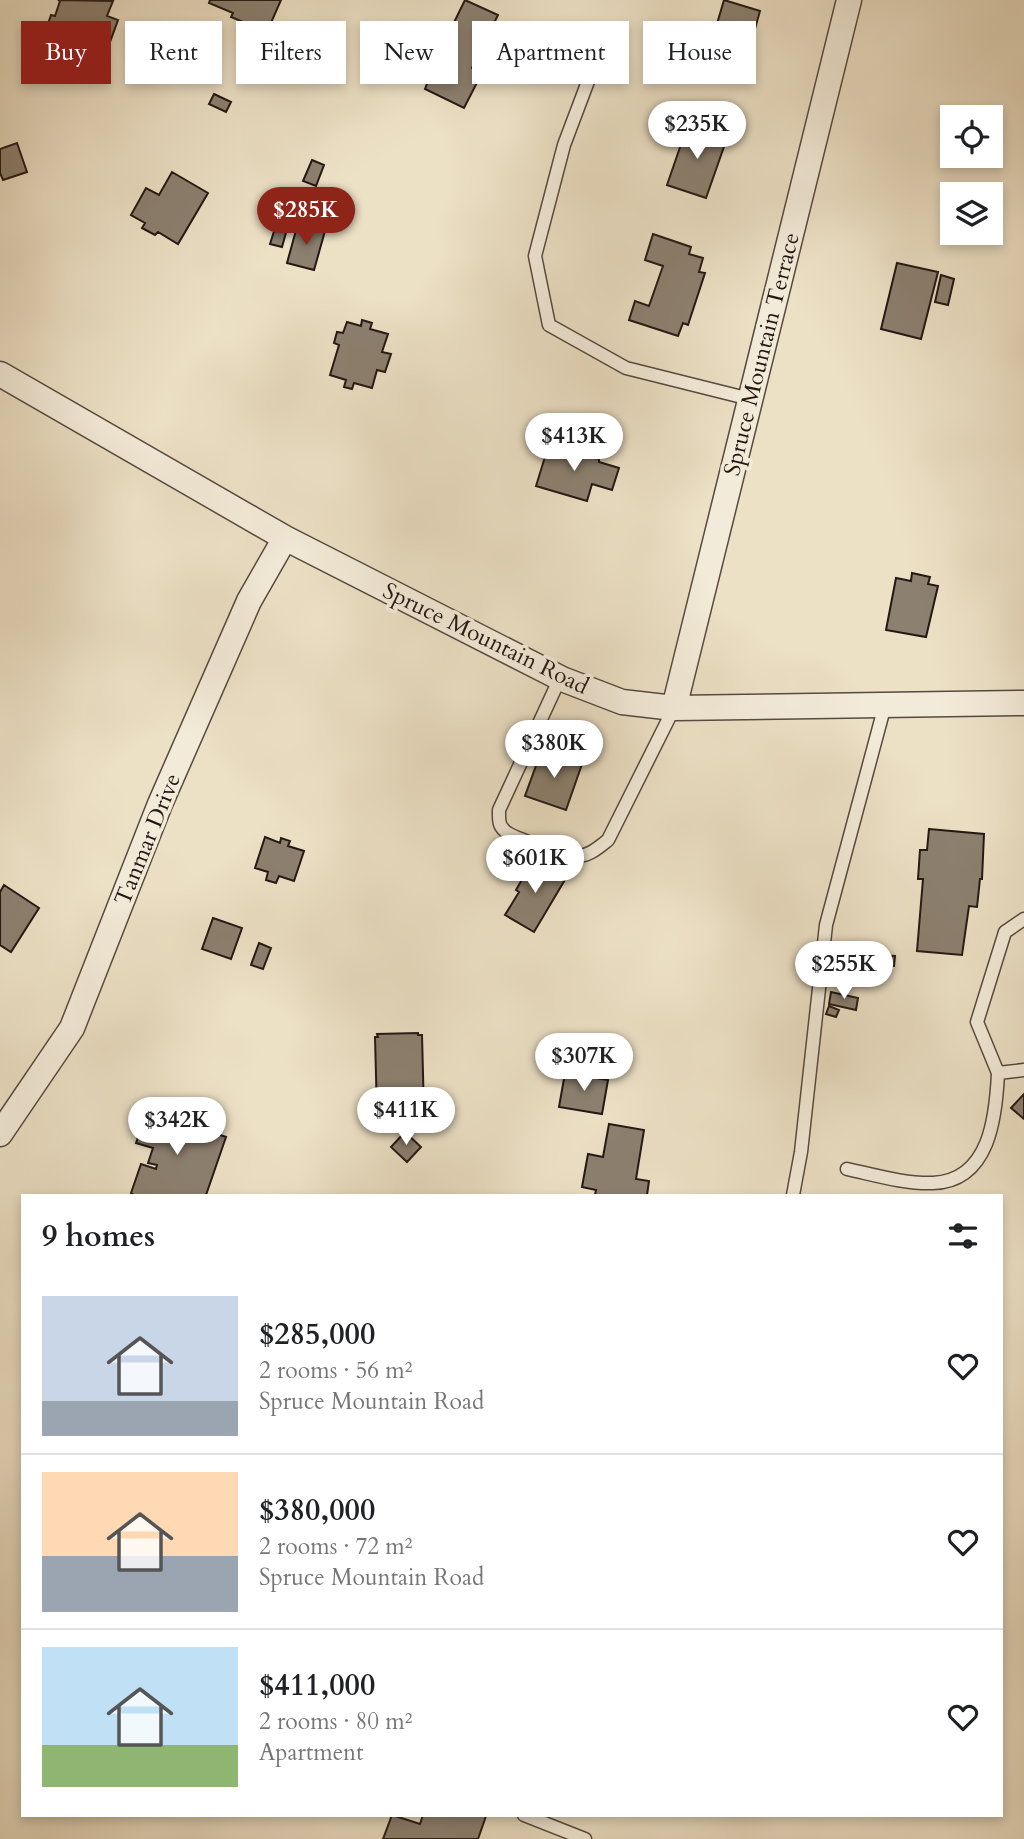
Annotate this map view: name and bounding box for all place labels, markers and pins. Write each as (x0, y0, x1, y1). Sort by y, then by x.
pin: $235K (648, 102, 746, 161)
pin: $285K (257, 188, 355, 247)
pin: $413K (525, 414, 623, 473)
pin: $380K (505, 720, 603, 780)
pin: $601K (486, 836, 584, 895)
pin: $255K (795, 942, 893, 1001)
pin: $307K (535, 1034, 633, 1093)
pin: $411K (357, 1088, 455, 1147)
pin: $342K (128, 1098, 226, 1157)

